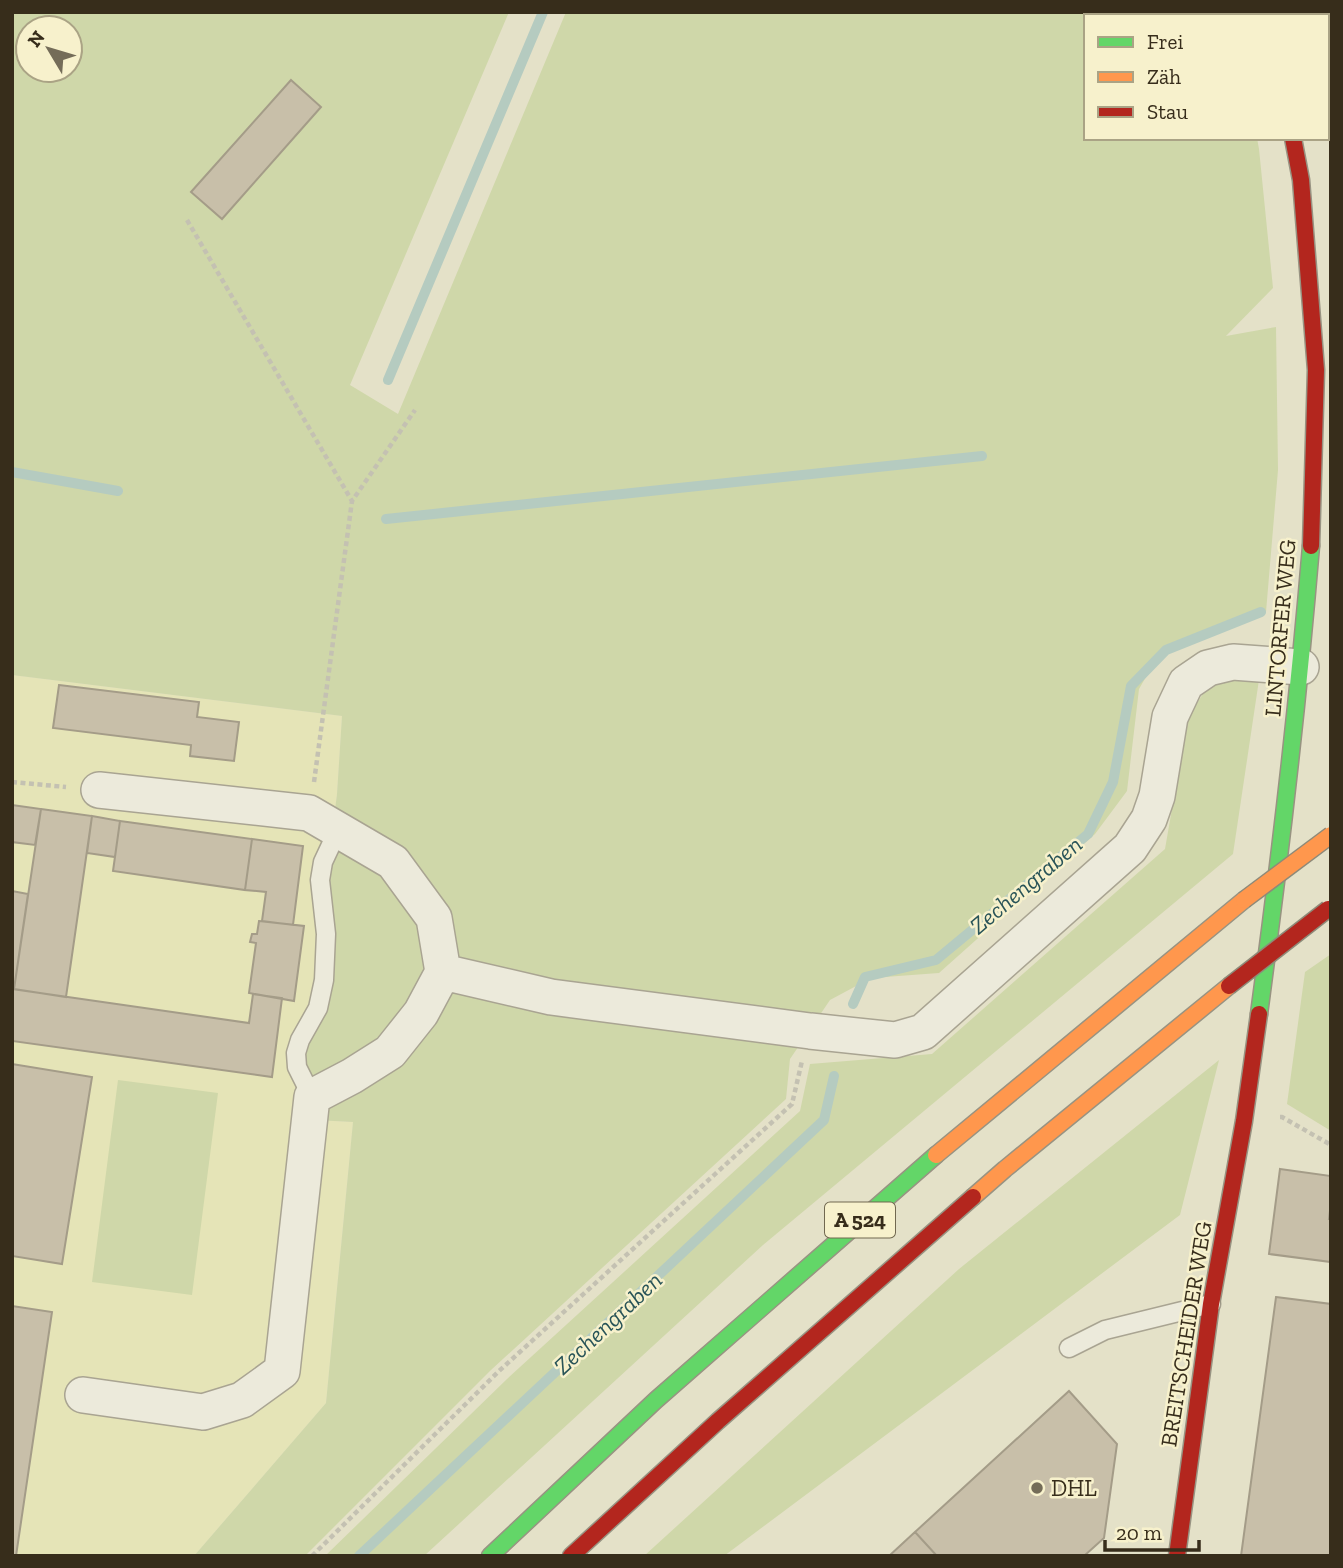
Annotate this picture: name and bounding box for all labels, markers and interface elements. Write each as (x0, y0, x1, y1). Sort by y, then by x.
north arrow (14, 14, 84, 84)
legend (1084, 14, 1329, 140)
text: N (22, 26, 50, 52)
text: Frei (1147, 29, 1183, 54)
text: Zäh (1147, 64, 1181, 89)
text: Stau (1147, 99, 1188, 124)
street label: LINTORFER WEG (1258, 538, 1302, 718)
water label: Zechengraben (964, 829, 1088, 940)
road number: A 524 (825, 1202, 895, 1238)
street label: BREITSCHEIDER WEG (1154, 1219, 1218, 1449)
water label: Zechengraben (548, 1265, 668, 1380)
place label: DHL (1051, 1474, 1097, 1502)
marker: DHL (1029, 1480, 1045, 1496)
scale bar (1105, 1508, 1200, 1552)
text: 20 m (1116, 1520, 1162, 1545)

